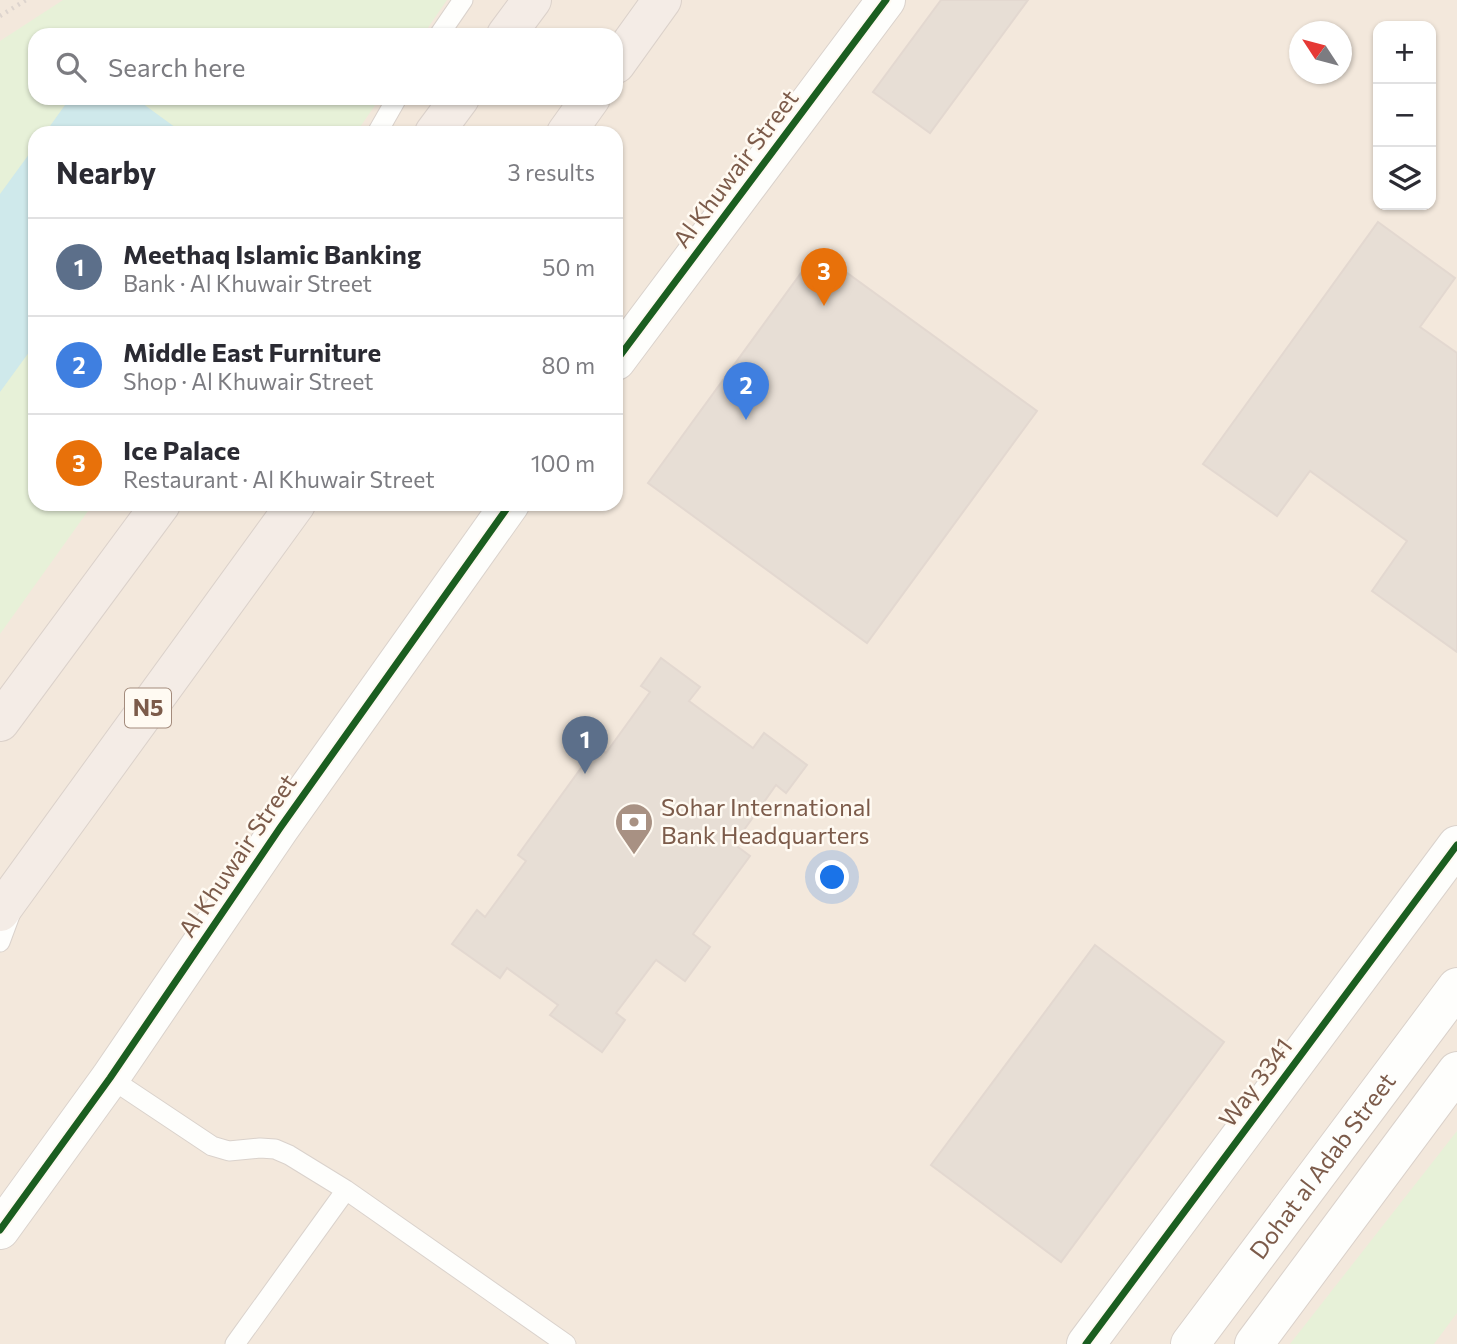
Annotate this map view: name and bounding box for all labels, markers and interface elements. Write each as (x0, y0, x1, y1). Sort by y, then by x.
north arrow (1289, 21, 1352, 84)
map controls (1373, 21, 1436, 210)
button: + (1373, 21, 1436, 84)
search box (28, 28, 623, 105)
icon: search (52, 48, 90, 86)
text: Search here (108, 51, 246, 82)
street label: Al Khuwair Street (666, 83, 804, 253)
button: − (1373, 84, 1436, 147)
button: layers (1373, 147, 1436, 210)
text: Nearby (56, 153, 156, 190)
text: 3 results (508, 158, 595, 186)
text: Meethaq Islamic Banking (123, 238, 421, 269)
pin: 3 (801, 248, 847, 306)
text: 1 (74, 253, 84, 281)
text: 50 m (542, 253, 595, 281)
text: Bank · Al Khuwair Street (123, 269, 372, 297)
text: Middle East Furniture (123, 336, 381, 367)
text: 2 (72, 351, 86, 379)
text: 80 m (542, 351, 595, 379)
pin: 2 (723, 362, 769, 420)
text: Shop · Al Khuwair Street (123, 367, 374, 395)
text: Ice Palace (123, 434, 240, 465)
text: 3 (72, 449, 86, 477)
text: 100 m (531, 449, 595, 477)
text: Restaurant · Al Khuwair Street (123, 465, 435, 493)
road number: N5 (125, 688, 171, 728)
pin: 1 (562, 716, 608, 774)
street label: Al Khuwair Street (172, 768, 302, 942)
place label: Sohar International Bank Headquarters (661, 792, 871, 849)
bank icon: Sohar International Bank Headquarters (613, 801, 655, 856)
your location (815, 860, 849, 894)
street label: Way 3341 (1212, 1032, 1298, 1132)
street label: Dohat al Adab Street (1243, 1066, 1401, 1264)

